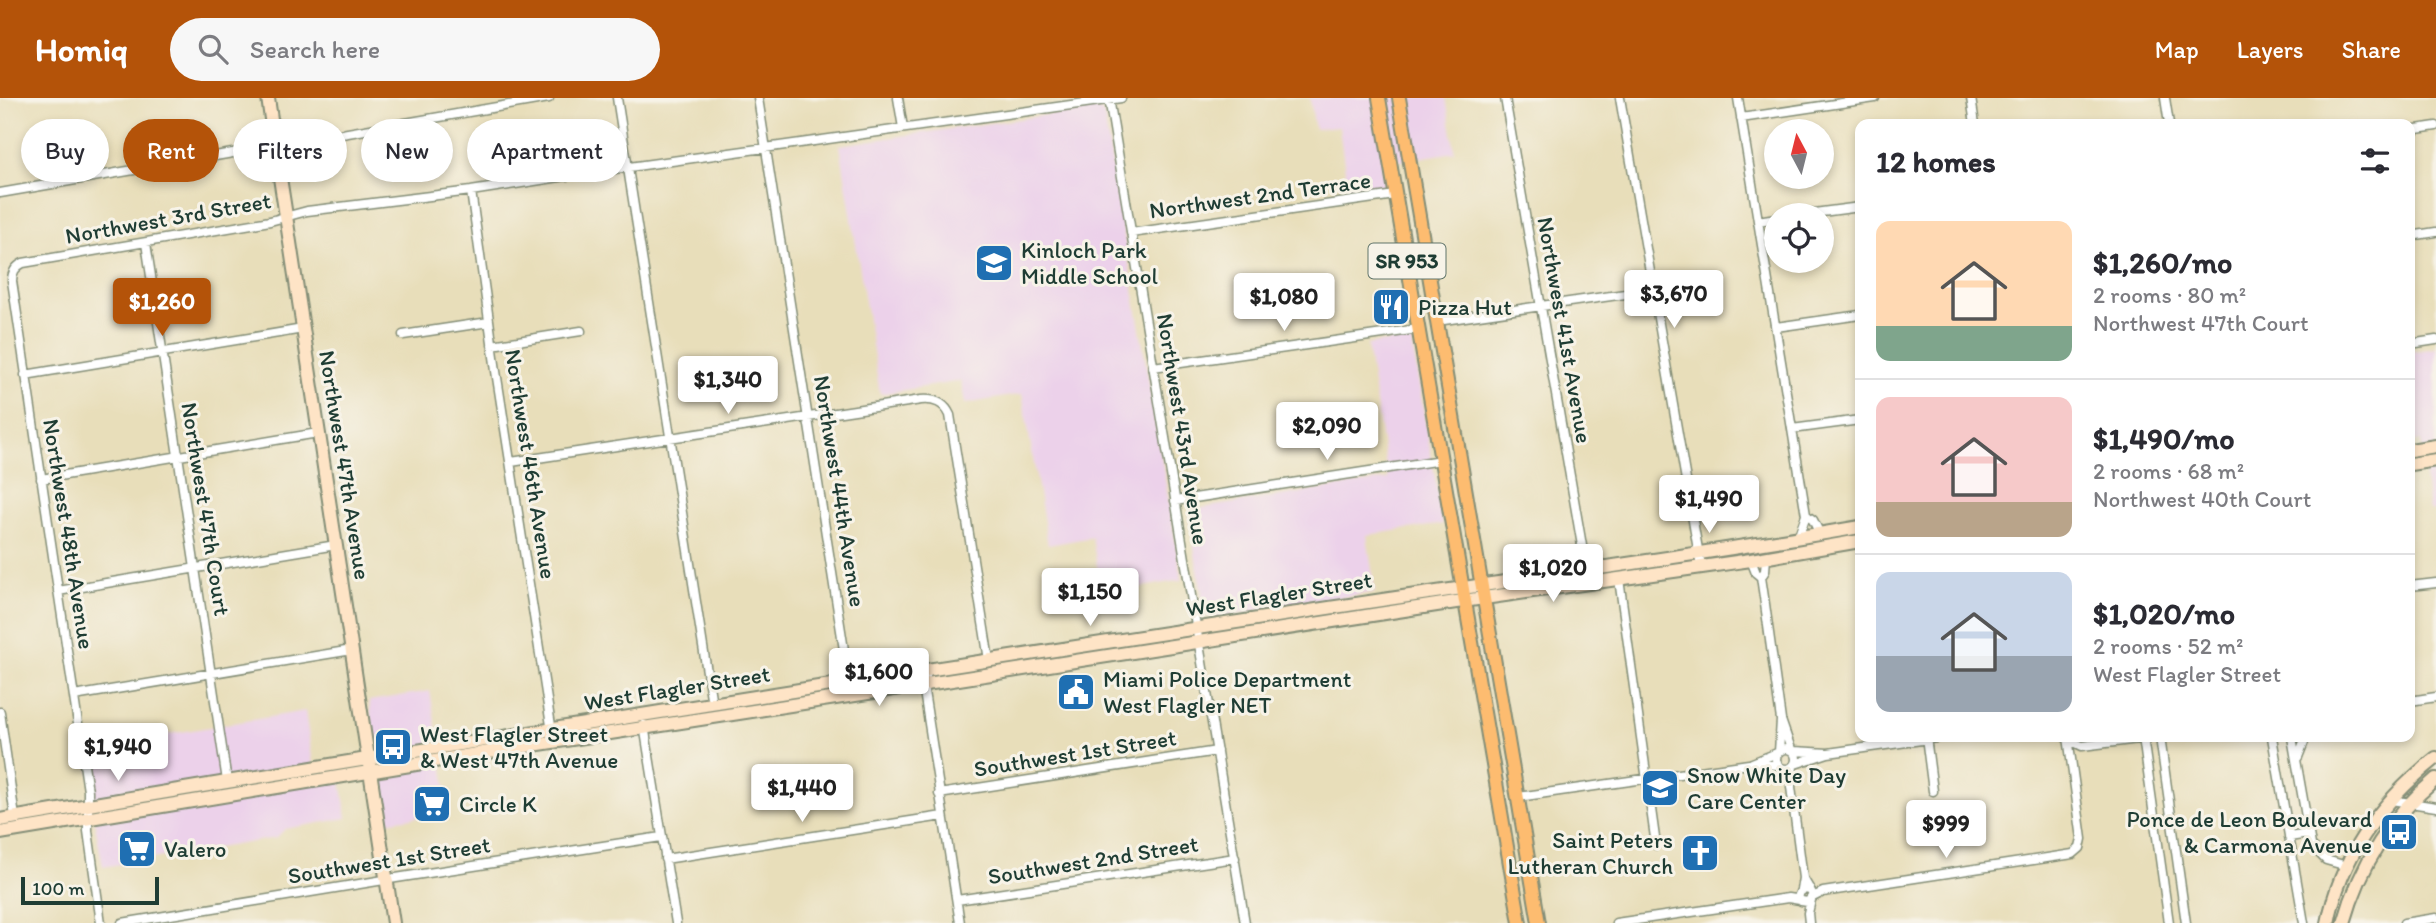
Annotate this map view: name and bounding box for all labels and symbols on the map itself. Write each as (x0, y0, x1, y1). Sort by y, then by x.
north arrow (1764, 119, 1834, 189)
street label: Northwest 2nd Terrace (1148, 166, 1372, 224)
street label: Northwest 3rd Street (63, 186, 273, 250)
street label: Northwest 41st Avenue (1531, 215, 1599, 445)
place label: Kinloch Park Middle School (1021, 236, 1159, 290)
school or university icon: Kinloch Park Middle School (973, 242, 1015, 284)
road number: SR 953 (1368, 244, 1446, 278)
pin: $3,670 (1617, 271, 1731, 330)
pin: $1,080 (1227, 274, 1341, 333)
pin: $1,260 (105, 278, 219, 338)
restaurant icon: Pizza Hut (1370, 286, 1412, 328)
place label: Pizza Hut (1418, 293, 1512, 321)
street label: Northwest 43rd Avenue (1151, 311, 1215, 547)
street label: Northwest 46th Avenue (499, 347, 563, 581)
street label: Northwest 47th Avenue (313, 348, 377, 582)
pin: $1,340 (671, 356, 785, 416)
street label: Northwest 44th Avenue (808, 373, 872, 609)
street label: Northwest 47th Court (175, 400, 237, 618)
pin: $2,090 (1270, 402, 1384, 462)
street label: Northwest 48th Avenue (37, 417, 101, 651)
pin: $1,490 (1652, 476, 1766, 535)
pin: $1,020 (1496, 545, 1610, 604)
street label: West Flagler Street (1184, 565, 1374, 623)
pin: $1,150 (1033, 568, 1147, 628)
pin: $1,600 (822, 648, 936, 708)
street label: West Flagler Street (582, 659, 772, 717)
place label: Miami Police Department West Flagler NET (1103, 665, 1352, 719)
public building icon: Miami Police Department West Flagler NET (1055, 671, 1097, 713)
place label: West Flagler Street & West 47th Avenue (420, 720, 618, 774)
street label: Southwest 1st Street (972, 723, 1178, 783)
pin: $1,940 (61, 724, 175, 783)
bus stop icon: West Flagler Street & West 47th Avenue (372, 726, 414, 768)
place label: Snow White Day Care Center (1687, 761, 1846, 815)
pin: $1,440 (745, 764, 859, 824)
school or university icon: Snow White Day Care Center (1639, 767, 1681, 809)
supermarket icon: Circle K (411, 783, 453, 825)
place label: Circle K (459, 790, 537, 818)
pin: $999 (1905, 800, 1987, 860)
place label: Ponce de Leon Boulevard & Carmona Avenue (2127, 805, 2372, 859)
bus stop icon: Ponce de Leon Boulevard & Carmona Avenue (2378, 811, 2420, 853)
place label: Saint Peters Lutheran Church (1507, 826, 1673, 880)
supermarket icon: Valero (116, 828, 158, 870)
street label: Southwest 1st Street (286, 830, 492, 890)
street label: Southwest 2nd Street (986, 830, 1200, 890)
church icon: Saint Peters Lutheran Church (1679, 832, 1721, 874)
place label: Valero (164, 835, 226, 863)
scale bar (21, 874, 159, 906)

